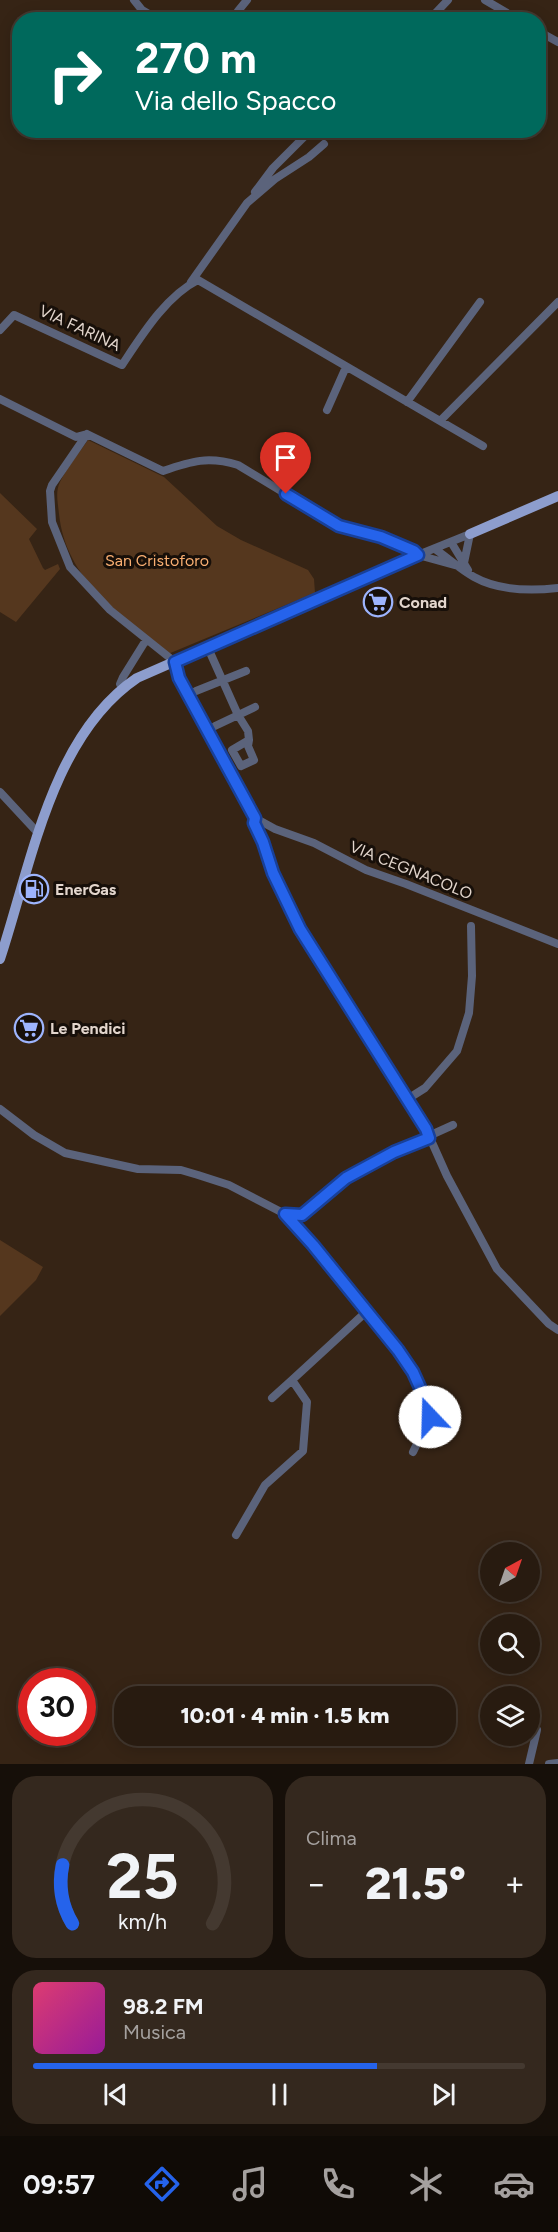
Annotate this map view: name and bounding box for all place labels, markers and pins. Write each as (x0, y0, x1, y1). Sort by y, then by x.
pin (260, 432, 311, 494)
supermarket icon: Conad (362, 586, 394, 618)
place label: Conad (399, 593, 447, 612)
fuel station icon: EnerGas (18, 873, 50, 905)
place label: EnerGas (55, 880, 117, 899)
supermarket icon: Le Pendici (13, 1012, 45, 1044)
place label: Le Pendici (50, 1019, 125, 1038)

